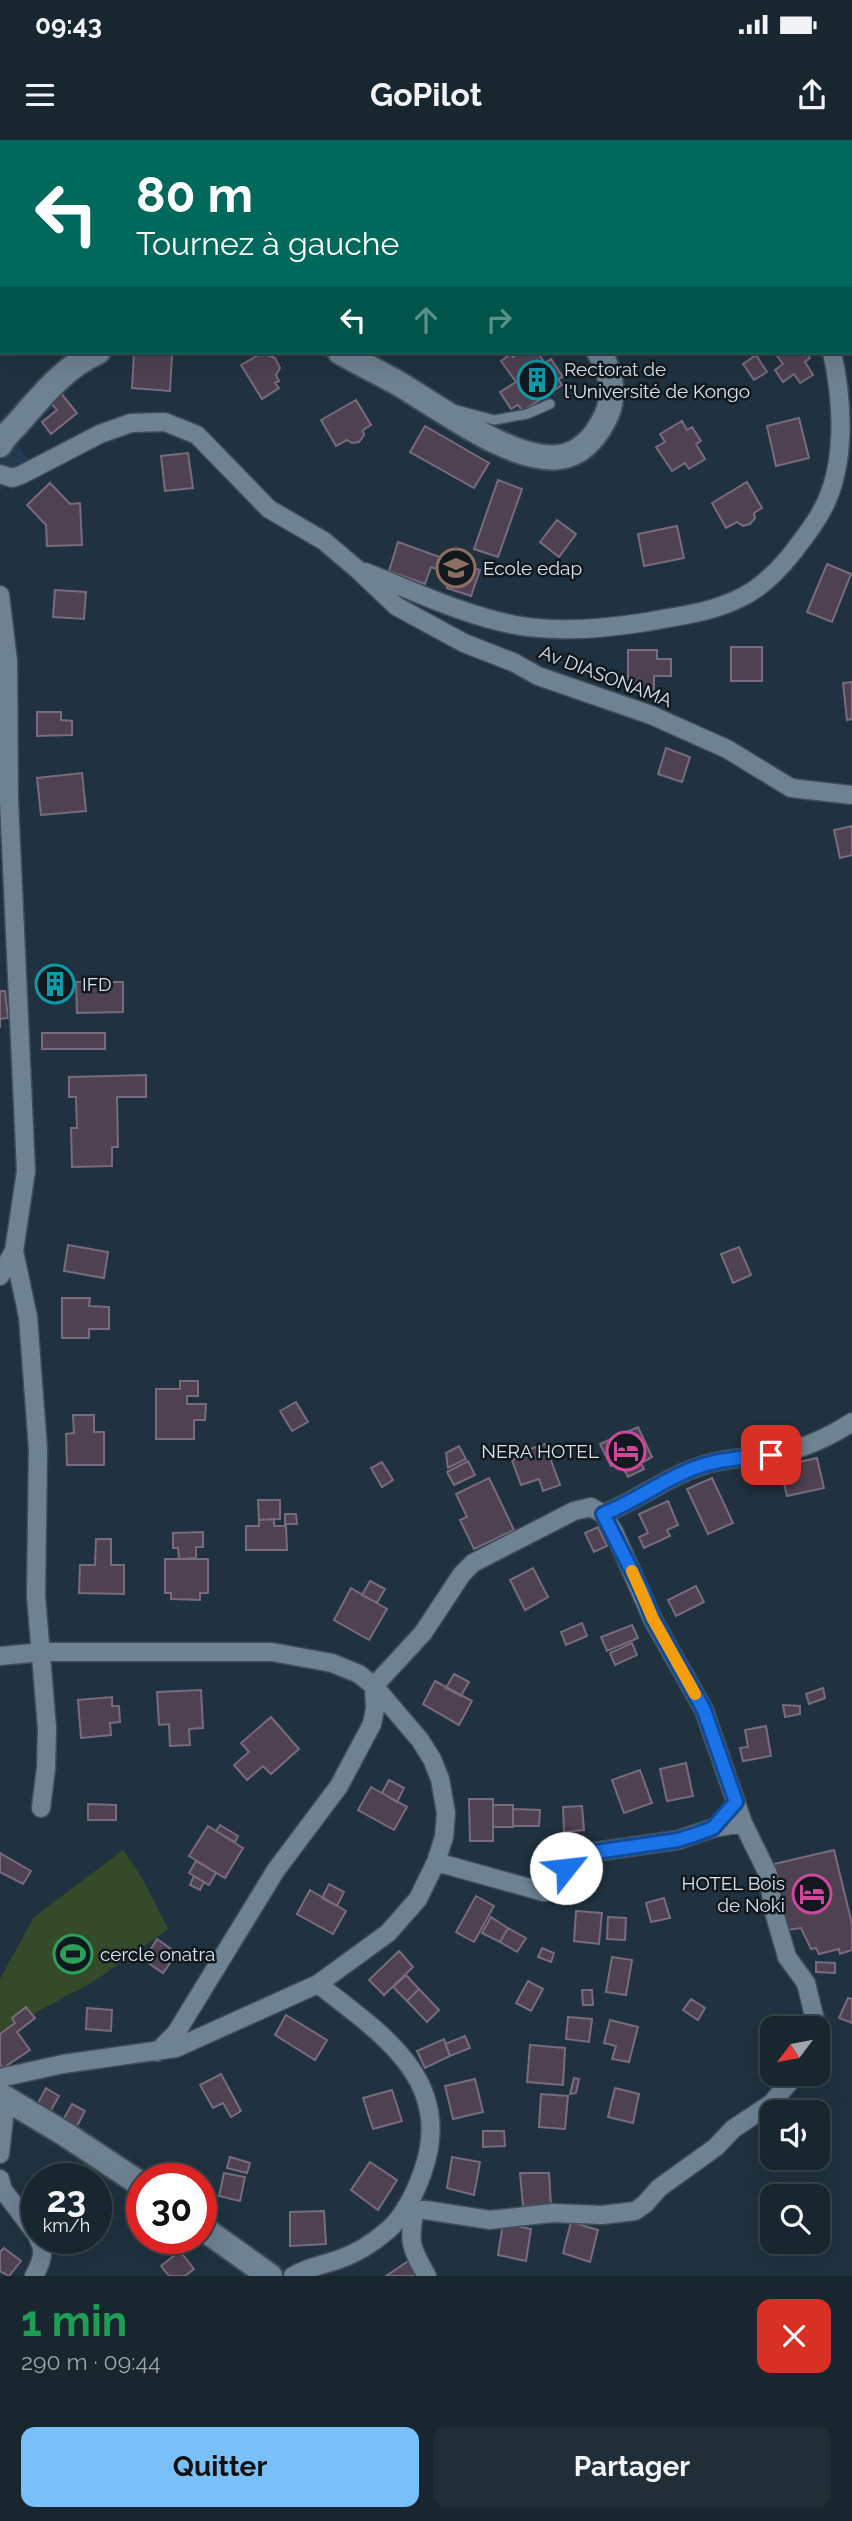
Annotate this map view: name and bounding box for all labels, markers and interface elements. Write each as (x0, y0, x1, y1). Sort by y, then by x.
text: 09:43 (35, 10, 102, 40)
icon: menu (21, 76, 59, 114)
text: GoPilot (370, 76, 482, 113)
icon: share (793, 76, 831, 114)
text: 80 m (136, 166, 253, 223)
icon: left (21, 168, 112, 259)
text: Tournez à gauche (136, 225, 399, 262)
icon: left (334, 301, 372, 339)
icon: ahead (407, 301, 445, 339)
icon: right (480, 301, 518, 339)
place label: Rectorat de l'Université de Kongo (564, 358, 750, 402)
building icon: Rectorat de l'Université de Kongo (516, 359, 558, 401)
school or university icon: Ecole edap (435, 547, 477, 589)
place label: Ecole edap (483, 557, 582, 579)
street label: Av DIASONAMA (536, 641, 676, 711)
building icon: IFD (34, 963, 76, 1005)
place label: IFD (82, 973, 112, 995)
pin (741, 1425, 801, 1485)
hotel icon: NERA HOTEL (605, 1430, 647, 1472)
icon: arrive (752, 1436, 790, 1474)
place label: NERA HOTEL (481, 1440, 599, 1462)
position arrow (529, 1831, 603, 1905)
place label: HOTEL Bois de Noki (681, 1872, 785, 1916)
hotel icon: HOTEL Bois de Noki (791, 1873, 833, 1915)
sports icon: cercle onatra (52, 1933, 94, 1975)
place label: cercle onatra (100, 1943, 215, 1965)
north arrow (760, 2016, 830, 2086)
map controls (760, 2016, 830, 2254)
button: sound (760, 2100, 830, 2170)
speed limit sign: 30 (126, 2163, 217, 2254)
text: 23 (47, 2179, 86, 2220)
button: search (760, 2184, 830, 2254)
text: km/h (43, 2215, 90, 2236)
text: 1 min (21, 2297, 127, 2346)
button: close (757, 2299, 831, 2373)
text: 290 m · 09:44 (21, 2348, 161, 2375)
button: Quitter (21, 2427, 419, 2507)
button: Partager (433, 2427, 831, 2507)

